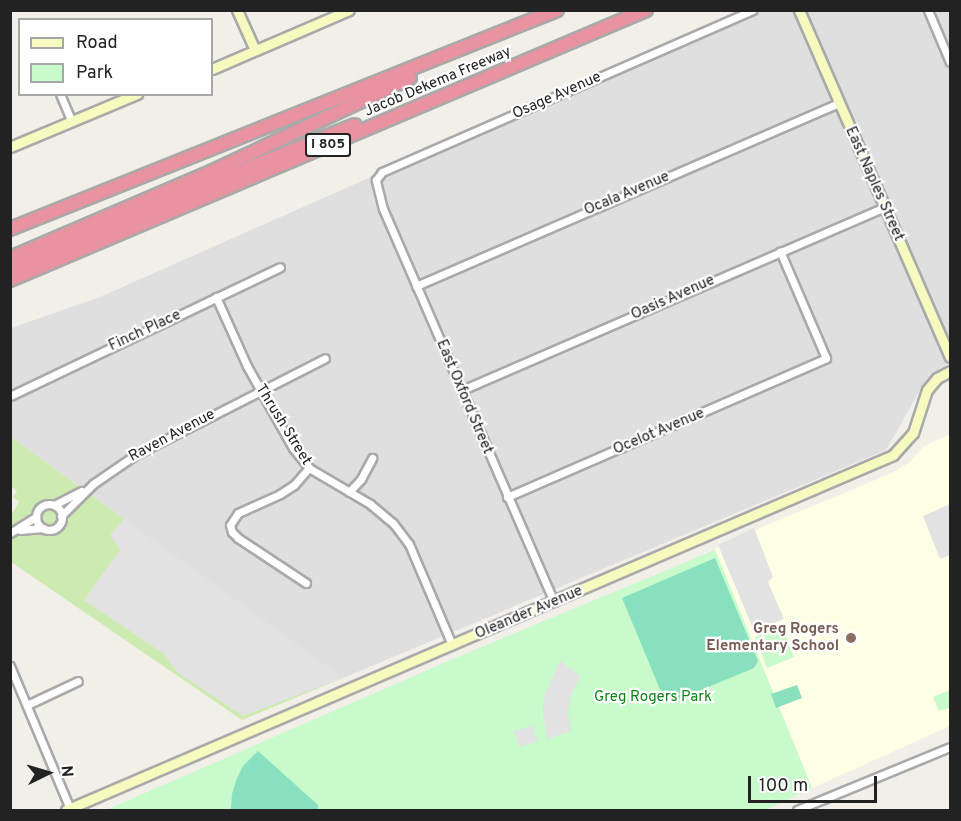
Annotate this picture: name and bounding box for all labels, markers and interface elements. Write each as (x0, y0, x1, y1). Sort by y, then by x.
legend (18, 18, 213, 96)
text: Road (76, 32, 118, 55)
street label: Jacob Dekema Freeway (362, 43, 514, 121)
text: Park (76, 62, 113, 85)
street label: Osage Avenue (510, 68, 604, 124)
street label: East Naples Street (841, 124, 907, 244)
road number: I 805 (304, 134, 352, 156)
street label: Ocala Avenue (581, 168, 673, 220)
street label: Oasis Avenue (628, 271, 718, 325)
street label: Finch Place (106, 306, 184, 356)
street label: East Oxford Street (432, 337, 496, 457)
street label: Thrush Street (251, 381, 315, 469)
street label: Ocelot Avenue (610, 405, 708, 459)
street label: Raven Avenue (126, 406, 218, 466)
street label: Oleander Avenue (472, 582, 586, 644)
place label: Greg Rogers Elementary School (706, 620, 839, 655)
marker: Greg Rogers Elementary School (844, 631, 858, 645)
park label: Greg Rogers Park (594, 689, 712, 707)
north arrow (18, 743, 78, 803)
scale bar (751, 764, 880, 802)
text: N (55, 765, 76, 778)
text: 100 m (759, 775, 808, 798)

